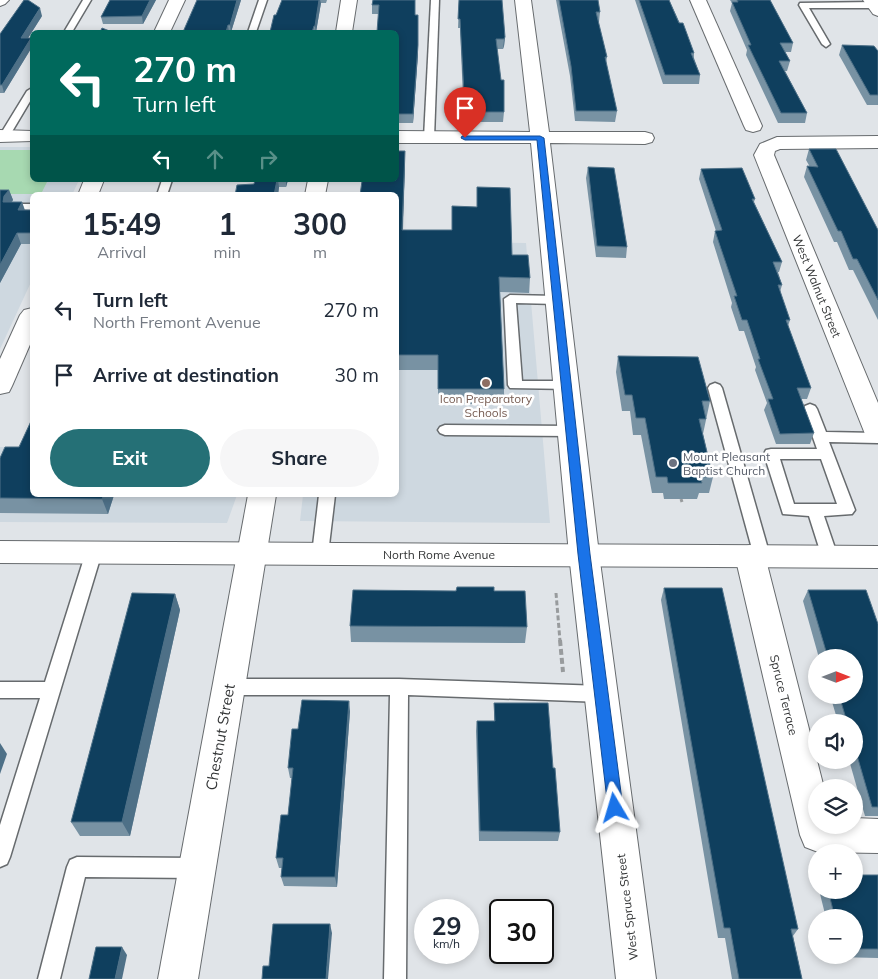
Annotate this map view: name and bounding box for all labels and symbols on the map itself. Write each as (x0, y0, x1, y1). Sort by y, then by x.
pin (444, 87, 486, 138)
street label: West Walnut Street (790, 232, 844, 340)
marker: Icon Preparatory Schools (480, 377, 492, 389)
place label: Icon Preparatory Schools (440, 391, 533, 420)
place label: Mount Pleasant Baptist Church (683, 449, 770, 478)
marker: Mount Pleasant Baptist Church (667, 457, 679, 469)
street label: North Rome Avenue (383, 547, 495, 562)
north arrow (808, 649, 862, 704)
street label: Spruce Terrace (767, 653, 801, 737)
street label: Chestnut Street (201, 682, 239, 792)
position arrow (588, 781, 640, 833)
street label: West Spruce Street (613, 853, 641, 961)
speed limit sign: 30 (489, 899, 554, 964)

